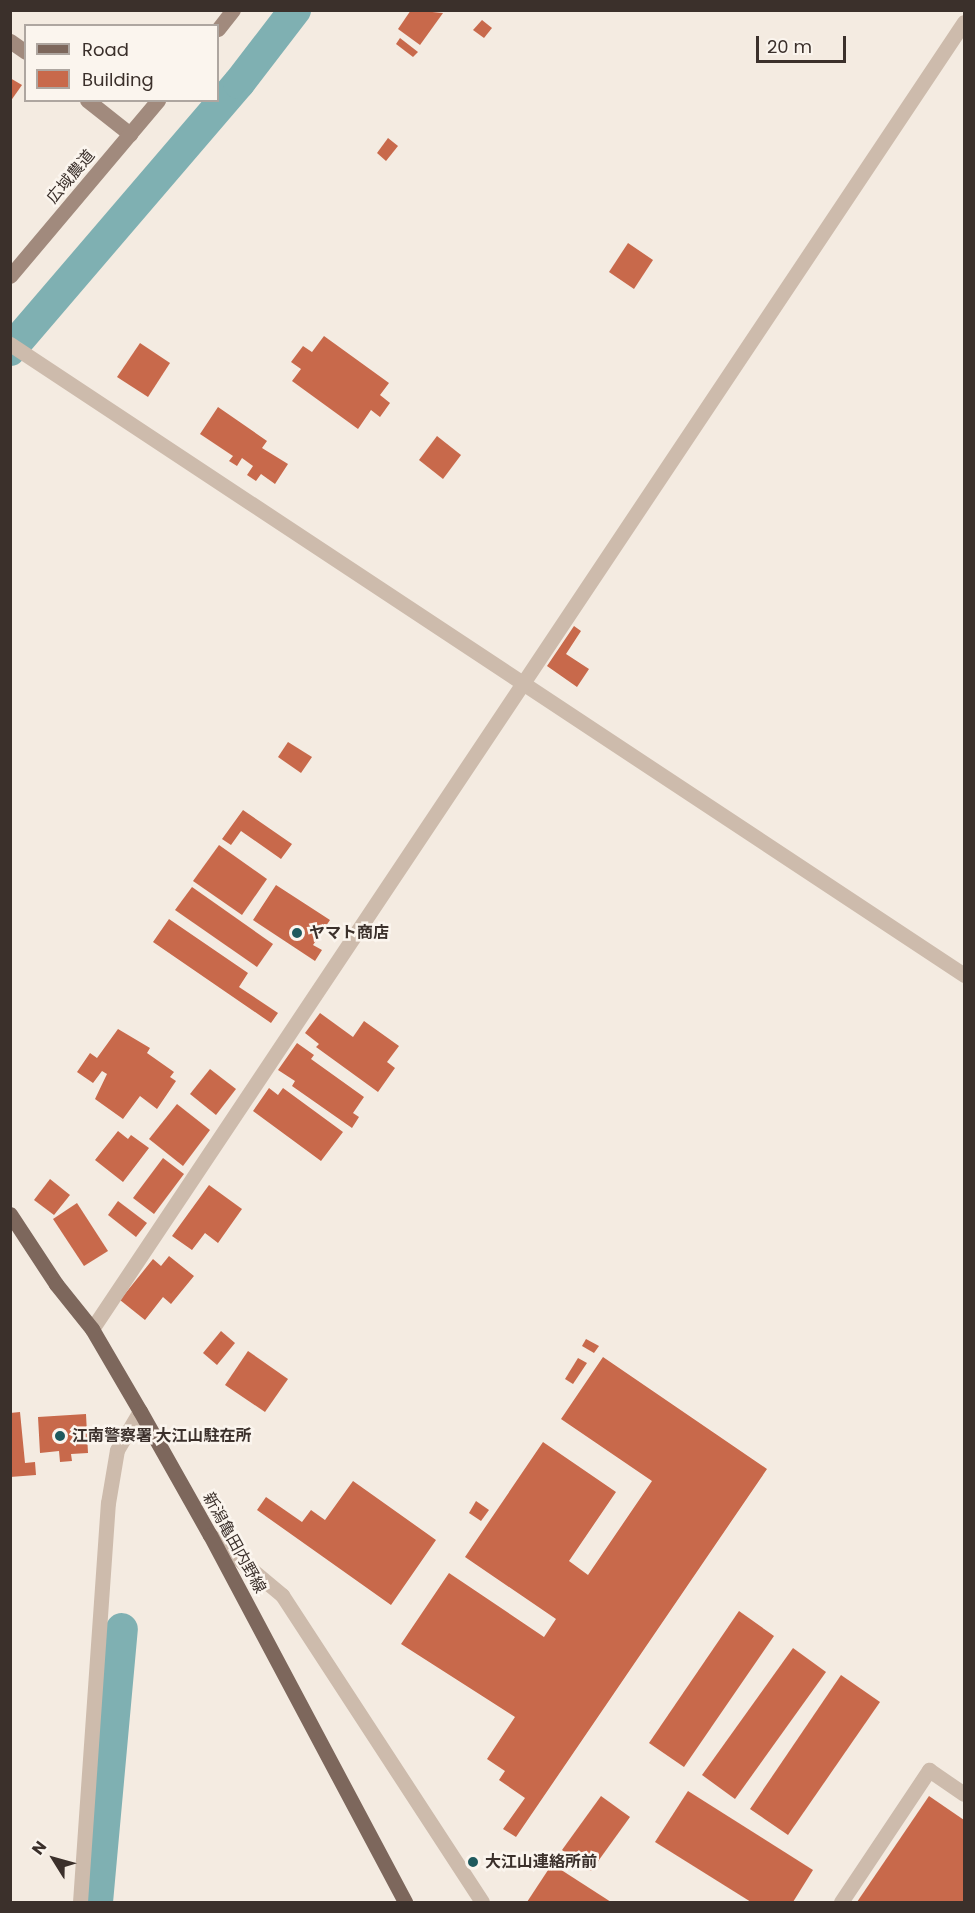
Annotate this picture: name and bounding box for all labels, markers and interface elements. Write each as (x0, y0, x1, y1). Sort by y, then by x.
legend (24, 24, 219, 102)
scale bar (759, 24, 849, 62)
text: 20 m (767, 34, 812, 59)
text: Road (82, 37, 129, 62)
text: Building (82, 67, 154, 92)
street label: 広域農道 (43, 146, 99, 208)
place label: ヤマト商店 (309, 923, 389, 943)
marker: ヤマト商店 (290, 926, 304, 940)
place label: 江南警察署 大江山駐在所 (72, 1426, 251, 1446)
marker: 江南警察署 大江山駐在所 (53, 1429, 67, 1443)
street label: 新潟亀田内野線 (198, 1489, 270, 1597)
north arrow (24, 1829, 84, 1889)
text: N (26, 1836, 52, 1860)
place label: 大江山連絡所前 (485, 1852, 597, 1872)
marker: 大江山連絡所前 (466, 1855, 480, 1869)

